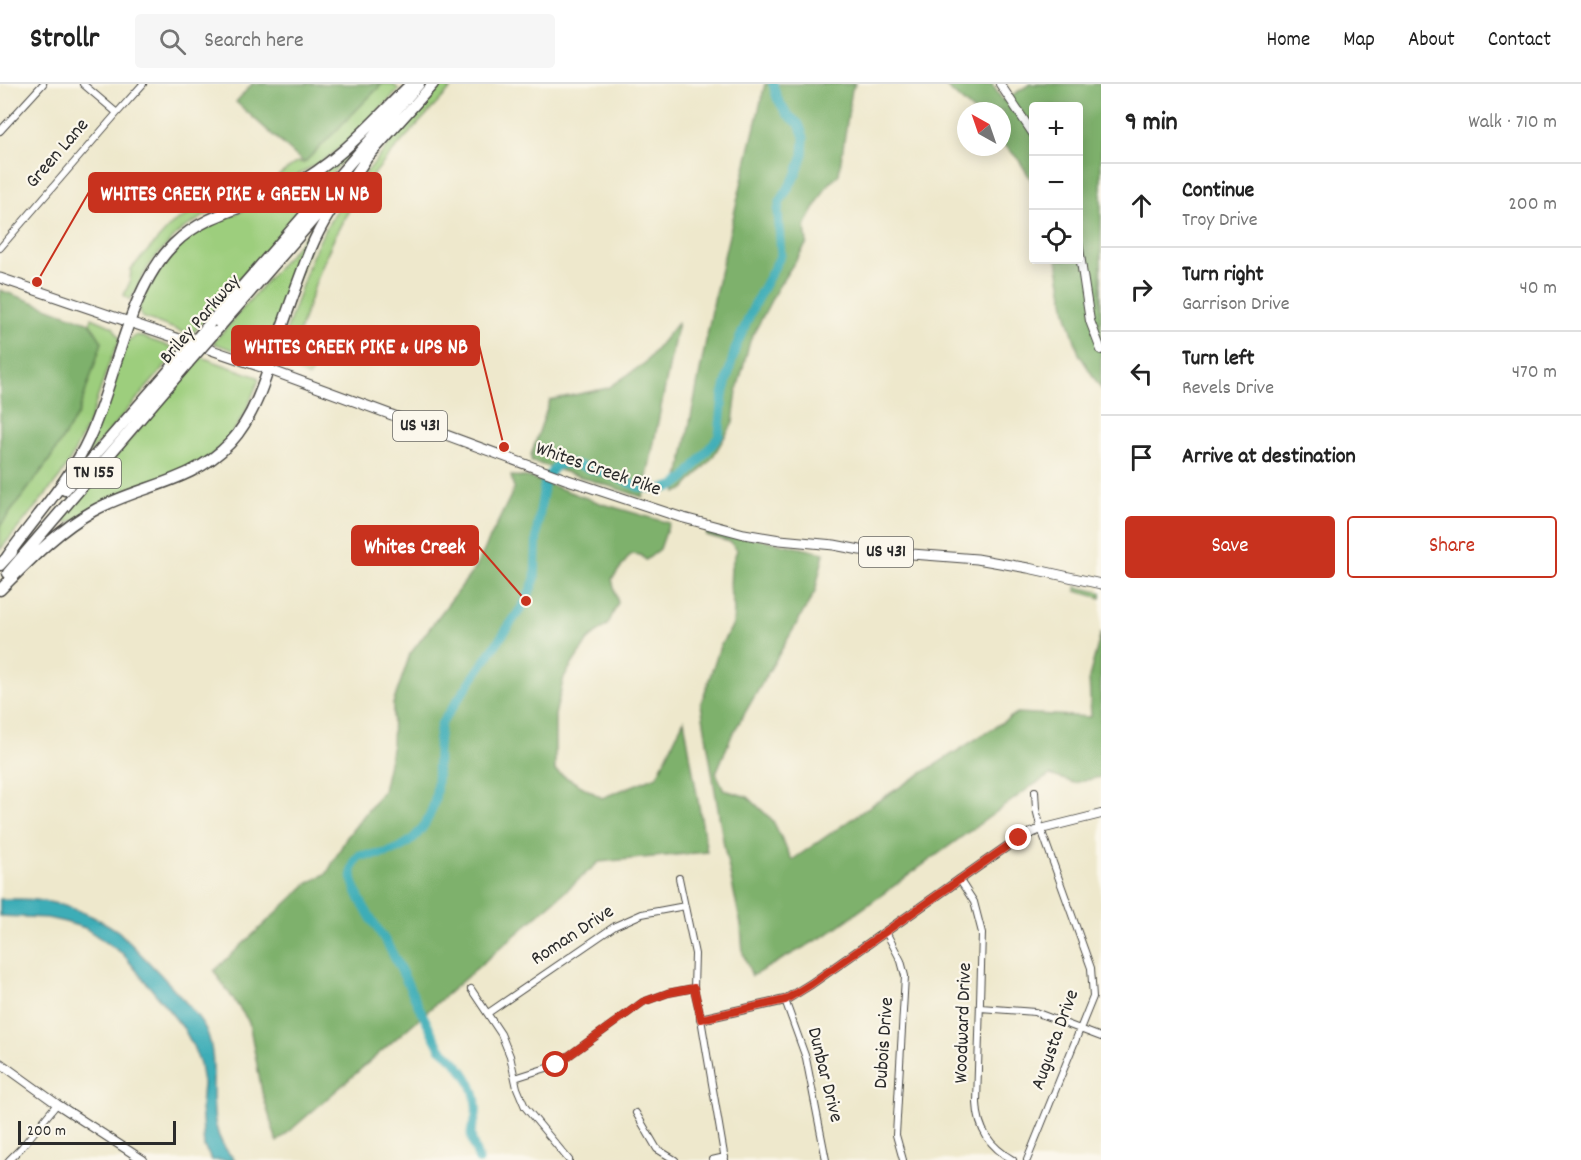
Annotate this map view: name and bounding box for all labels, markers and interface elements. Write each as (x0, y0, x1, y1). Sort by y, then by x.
search box (135, 14, 555, 68)
text: Strollr (30, 21, 99, 61)
icon: search (156, 25, 189, 58)
text: Search here (204, 26, 304, 57)
text: Home (1266, 26, 1310, 56)
text: Map (1343, 26, 1375, 56)
text: About (1408, 26, 1455, 56)
text: Contact (1488, 26, 1551, 56)
north arrow (957, 102, 1011, 156)
map controls (1029, 102, 1083, 264)
button: + (1029, 102, 1083, 156)
text: 9 min (1125, 105, 1178, 142)
text: Walk · 710 m (1468, 109, 1557, 137)
street label: Green Lane (20, 113, 96, 195)
button: − (1029, 156, 1083, 210)
callout: WHITES CREEK PIKE & GREEN LN NB (89, 173, 381, 212)
text: Continue (1182, 176, 1254, 207)
text: WHITES CREEK PIKE & GREEN LN NB (101, 181, 369, 211)
icon: ahead (1125, 189, 1158, 222)
text: 200 m (1508, 191, 1557, 219)
text: Troy Drive (1182, 207, 1258, 235)
button: locate (1029, 210, 1083, 264)
text: Turn right (1182, 260, 1264, 291)
street label: Briley Parkway (154, 268, 249, 371)
icon: right (1125, 273, 1158, 306)
text: 40 m (1519, 275, 1557, 303)
text: Garrison Drive (1182, 291, 1290, 319)
callout: WHITES CREEK PIKE & UPS NB (232, 326, 479, 365)
text: WHITES CREEK PIKE & UPS NB (244, 334, 468, 364)
text: Turn left (1182, 344, 1254, 375)
icon: left (1125, 357, 1158, 390)
text: 470 m (1512, 359, 1557, 387)
text: Revels Drive (1182, 375, 1274, 403)
road number: US 431 (393, 411, 447, 441)
street label: Whites Creek Pike (532, 435, 665, 505)
icon: arrive (1125, 441, 1158, 474)
text: Arrive at destination (1182, 442, 1356, 473)
road number: TN 155 (67, 458, 121, 488)
button: Save (1125, 516, 1335, 578)
button: Share (1347, 516, 1557, 578)
callout: Whites Creek (352, 526, 478, 565)
text: Whites Creek (364, 534, 466, 564)
road number: US 431 (859, 537, 913, 567)
route end (1005, 824, 1031, 850)
street label: Roman Drive (526, 899, 620, 973)
street label: Woodward Drive (948, 962, 980, 1084)
street label: Augusta Drive (1025, 986, 1087, 1094)
street label: Dubois Drive (868, 996, 902, 1090)
street label: Dunbar Drive (799, 1025, 849, 1126)
route start (542, 1051, 568, 1077)
scale bar (18, 1118, 176, 1146)
text: 200 m (27, 1120, 66, 1143)

